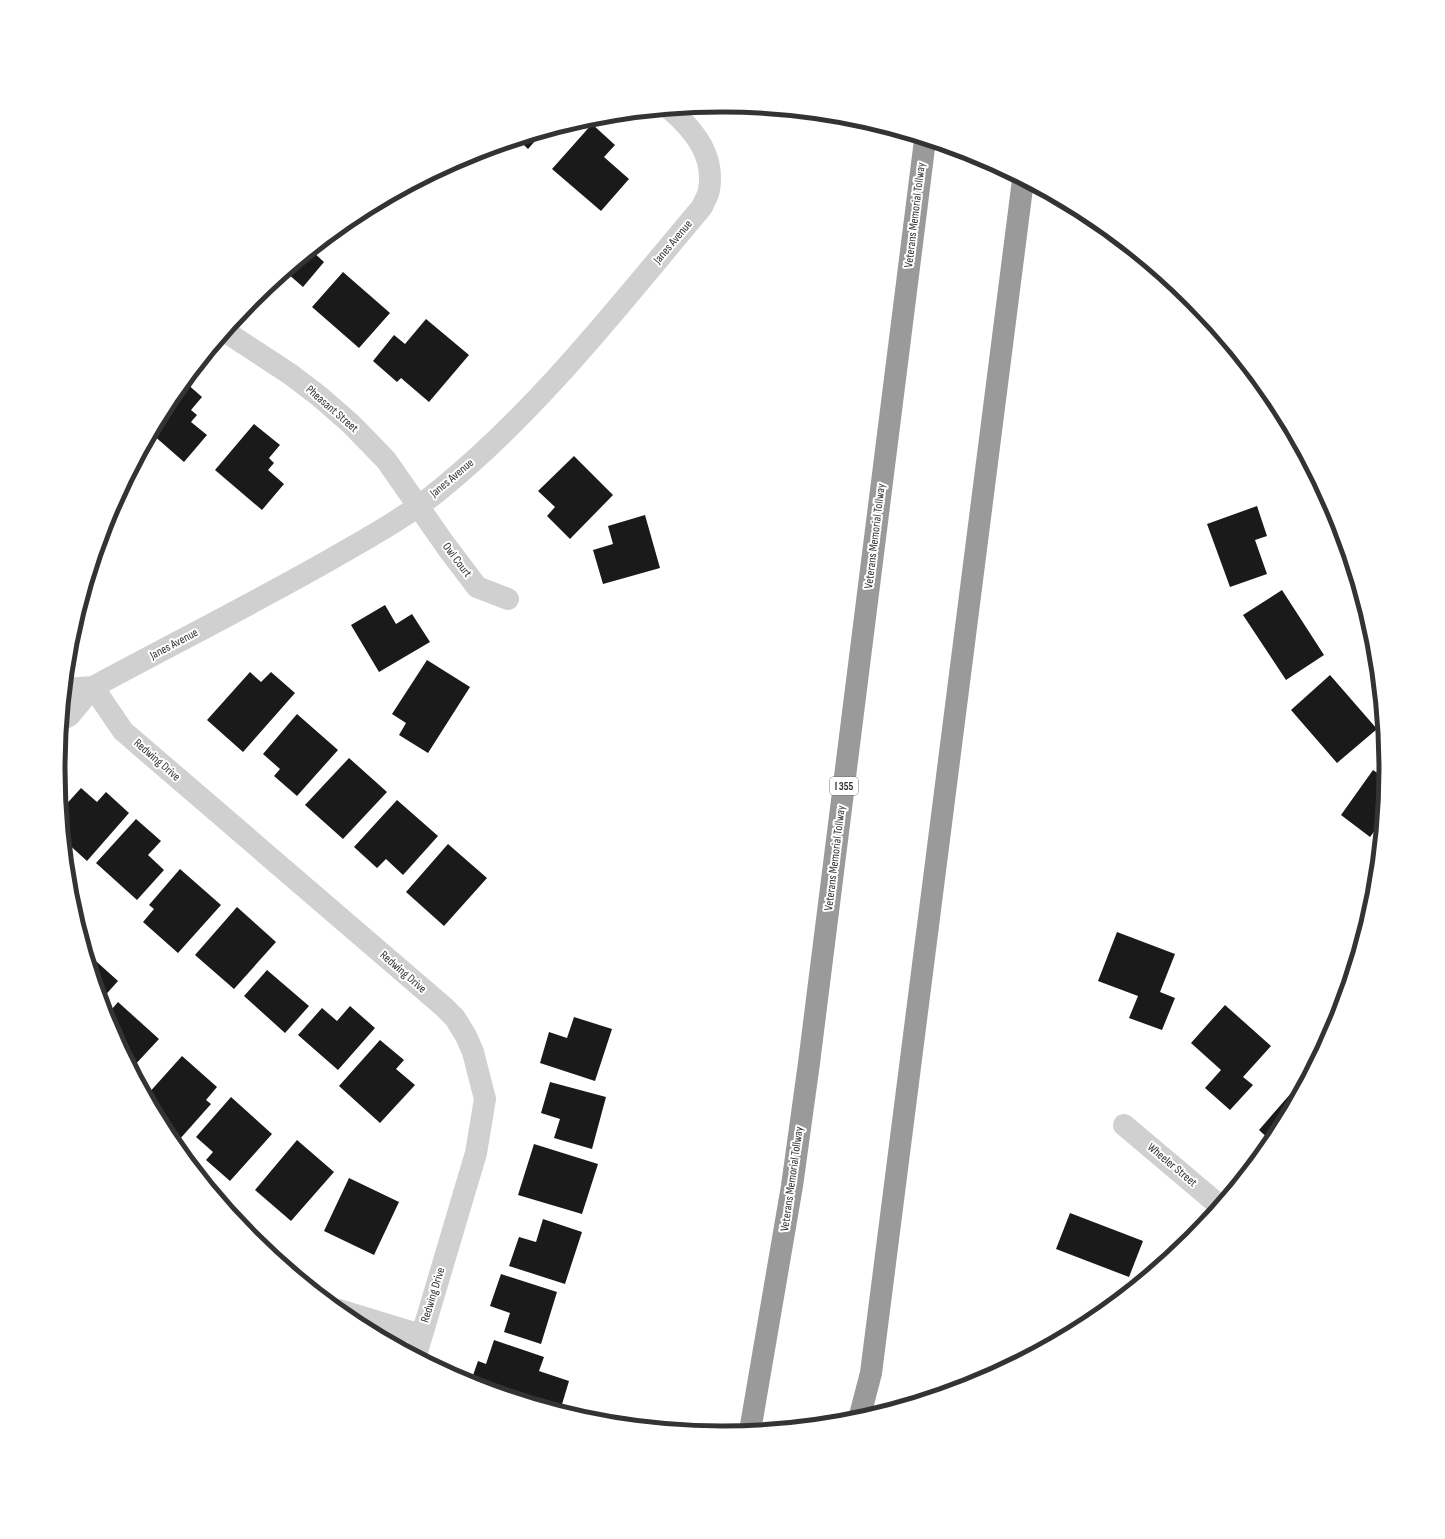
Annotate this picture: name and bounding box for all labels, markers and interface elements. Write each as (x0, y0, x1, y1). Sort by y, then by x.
street label: Veterans Memorial Tollway (901, 161, 929, 268)
street label: Janes Avenue (650, 217, 696, 268)
street label: Pheasant Street (303, 382, 362, 436)
street label: Janes Avenue (426, 455, 477, 501)
street label: Veterans Memorial Tollway (861, 482, 889, 589)
street label: Owl Court (439, 540, 475, 581)
street label: Janes Avenue (146, 625, 201, 663)
street label: Redwing Drive (131, 736, 184, 784)
road number: I 355 (830, 777, 858, 795)
street label: Veterans Memorial Tollway (821, 804, 849, 911)
street label: Redwing Drive (377, 948, 430, 996)
street label: Veterans Memorial Tollway (777, 1125, 807, 1232)
street label: Wheeler Street (1144, 1140, 1200, 1190)
street label: Redwing Drive (417, 1265, 449, 1324)

